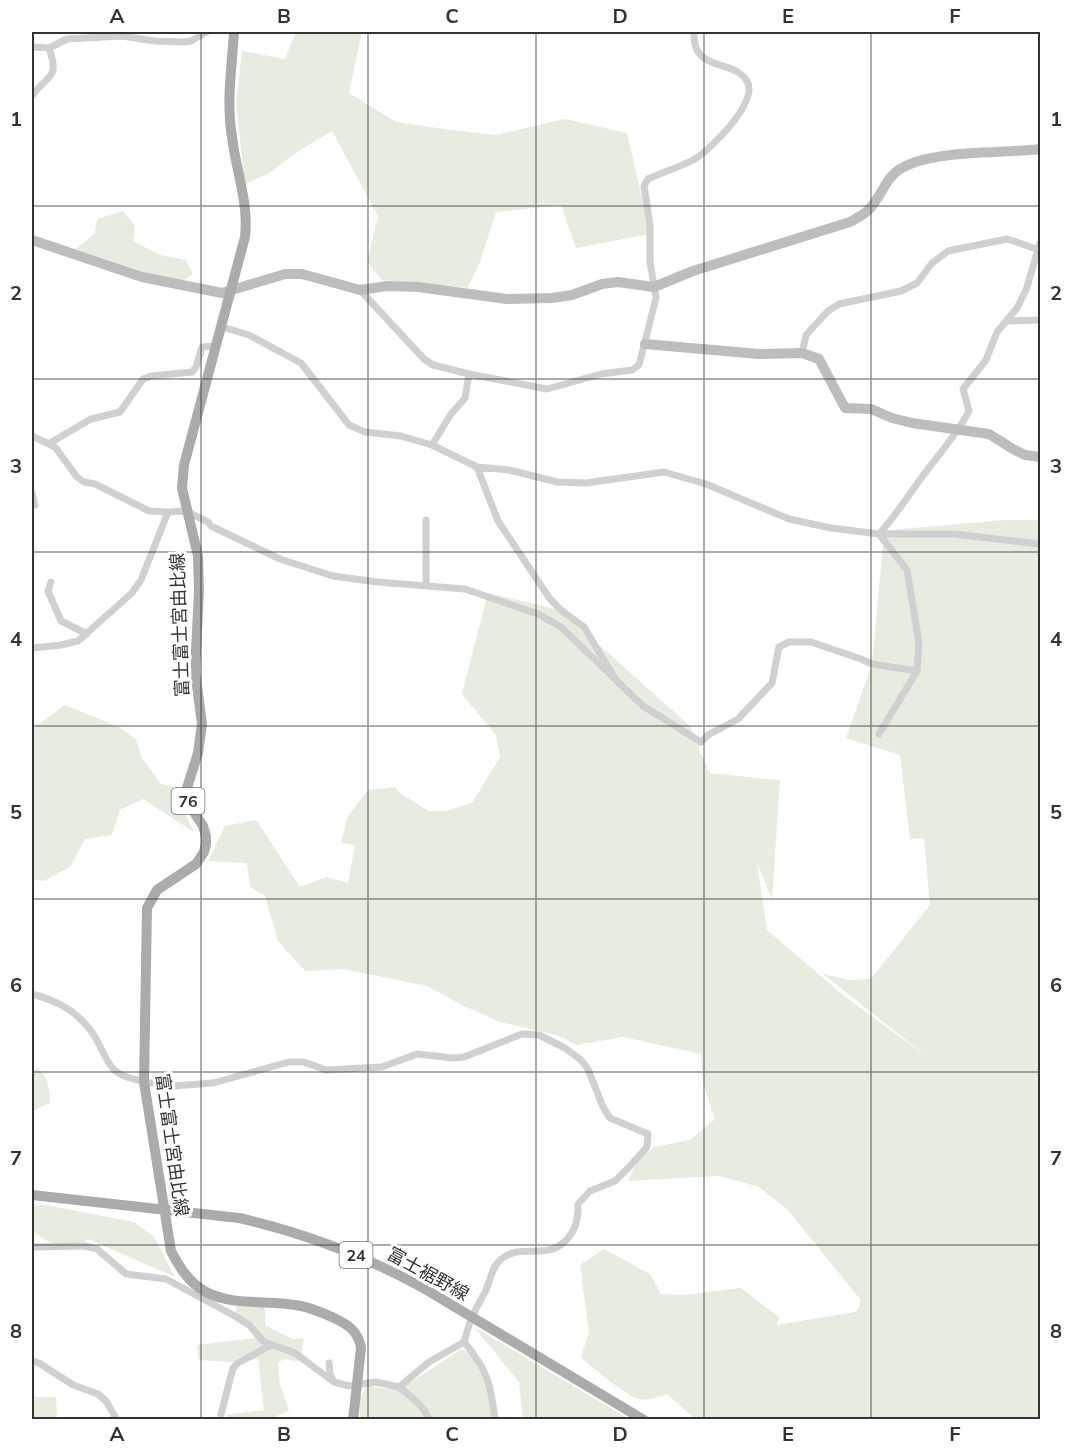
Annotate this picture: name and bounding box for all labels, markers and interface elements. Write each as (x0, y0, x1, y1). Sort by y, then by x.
text: A (110, 3, 125, 28)
text: B (277, 3, 291, 28)
text: C (445, 3, 459, 28)
text: D (612, 3, 628, 28)
text: E (782, 3, 794, 28)
text: F (949, 3, 961, 28)
text: 1 (10, 106, 22, 131)
text: 1 (1050, 106, 1062, 131)
text: 2 (10, 280, 22, 305)
text: 2 (1050, 280, 1062, 305)
text: 3 (10, 453, 22, 478)
text: 3 (1050, 453, 1062, 478)
street label: 富士富士宮由比線 (165, 553, 194, 697)
text: 4 (10, 626, 22, 651)
text: 4 (1050, 626, 1062, 651)
road number: 76 (172, 788, 204, 814)
text: 5 (10, 799, 22, 824)
text: 5 (1050, 799, 1062, 824)
text: 6 (10, 972, 22, 997)
text: 6 (1050, 972, 1062, 997)
street label: 富士富士宮由比線 (151, 1072, 194, 1218)
text: 7 (10, 1145, 22, 1170)
text: 7 (1050, 1145, 1062, 1170)
road number: 24 (340, 1242, 372, 1268)
street label: 富士裾野線 (383, 1242, 473, 1305)
text: 8 (10, 1318, 22, 1343)
text: 8 (1050, 1318, 1062, 1343)
text: A (110, 1421, 125, 1446)
text: B (277, 1421, 291, 1446)
text: C (445, 1421, 459, 1446)
text: D (612, 1421, 628, 1446)
text: E (782, 1421, 794, 1446)
text: F (949, 1421, 961, 1446)

